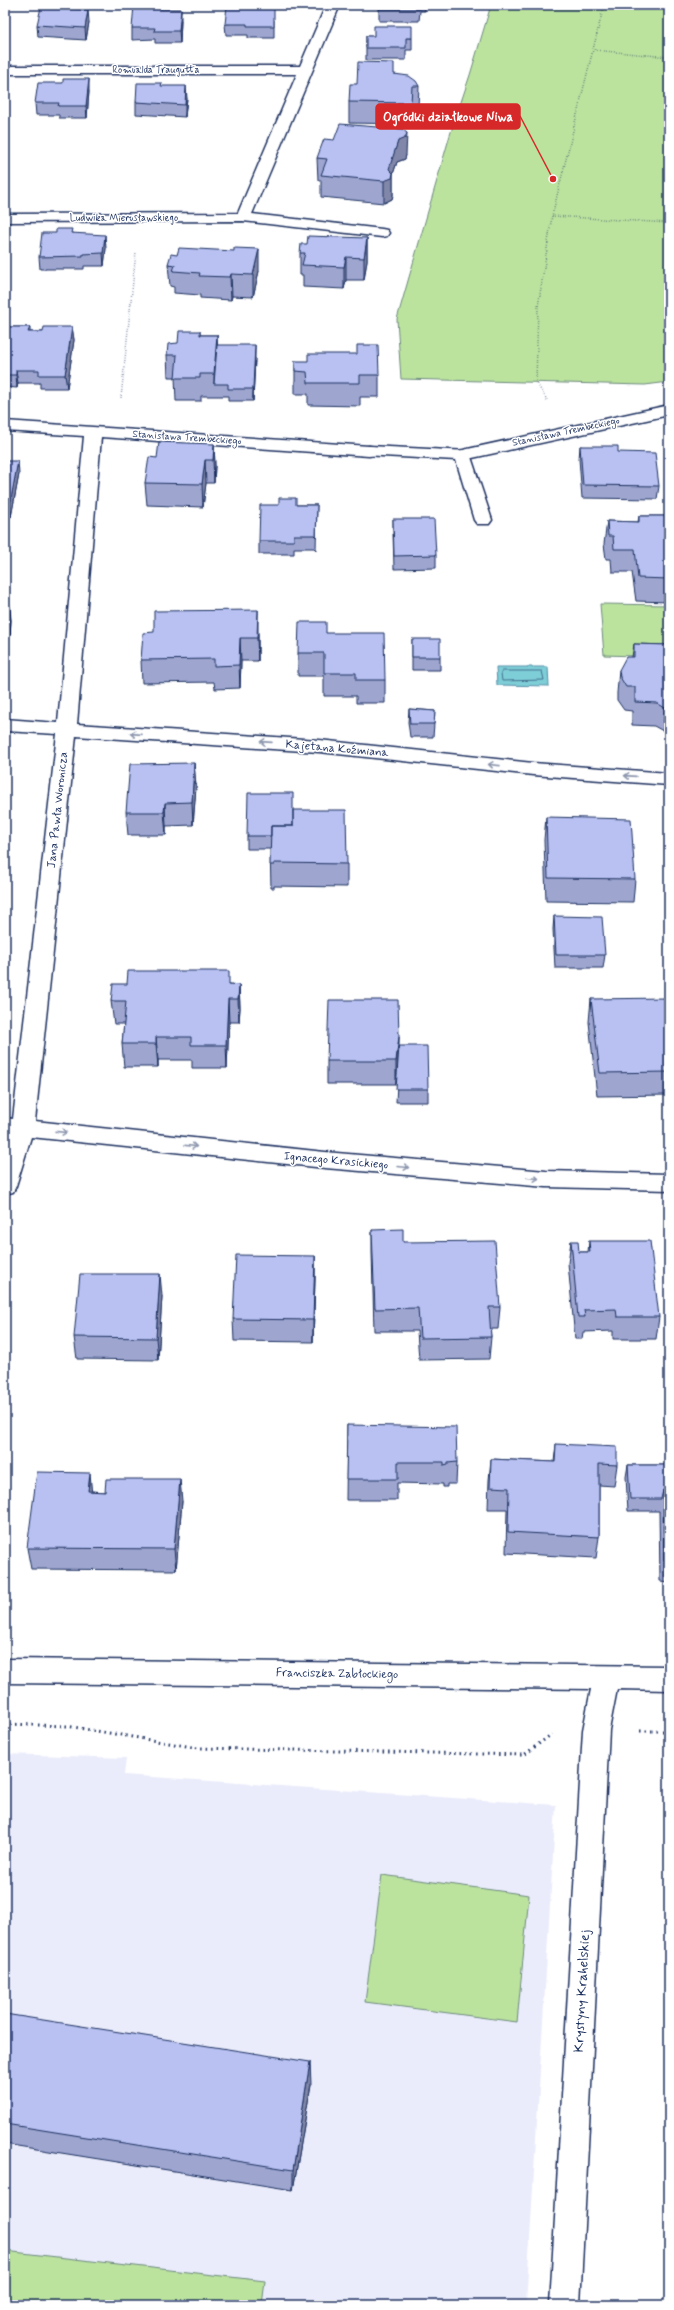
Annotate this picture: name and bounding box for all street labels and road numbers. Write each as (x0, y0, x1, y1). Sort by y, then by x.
street label: Romualda Traugutta (112, 64, 200, 77)
street label: Ludwika Mierosławskiego (70, 212, 178, 225)
street label: Stanisława Trembeckiego (511, 414, 621, 451)
street label: Stanisława Trembeckiego (132, 428, 242, 449)
street label: Kajetana Koźmiana (285, 737, 390, 762)
street label: Jana Pawła Woronicza (44, 751, 72, 869)
street label: Ignacego Krasickiego (283, 1148, 389, 1174)
street label: Franciszka Zabłockiego (276, 1665, 398, 1683)
street label: Krystyny Krahelskiej (570, 1929, 594, 2053)

